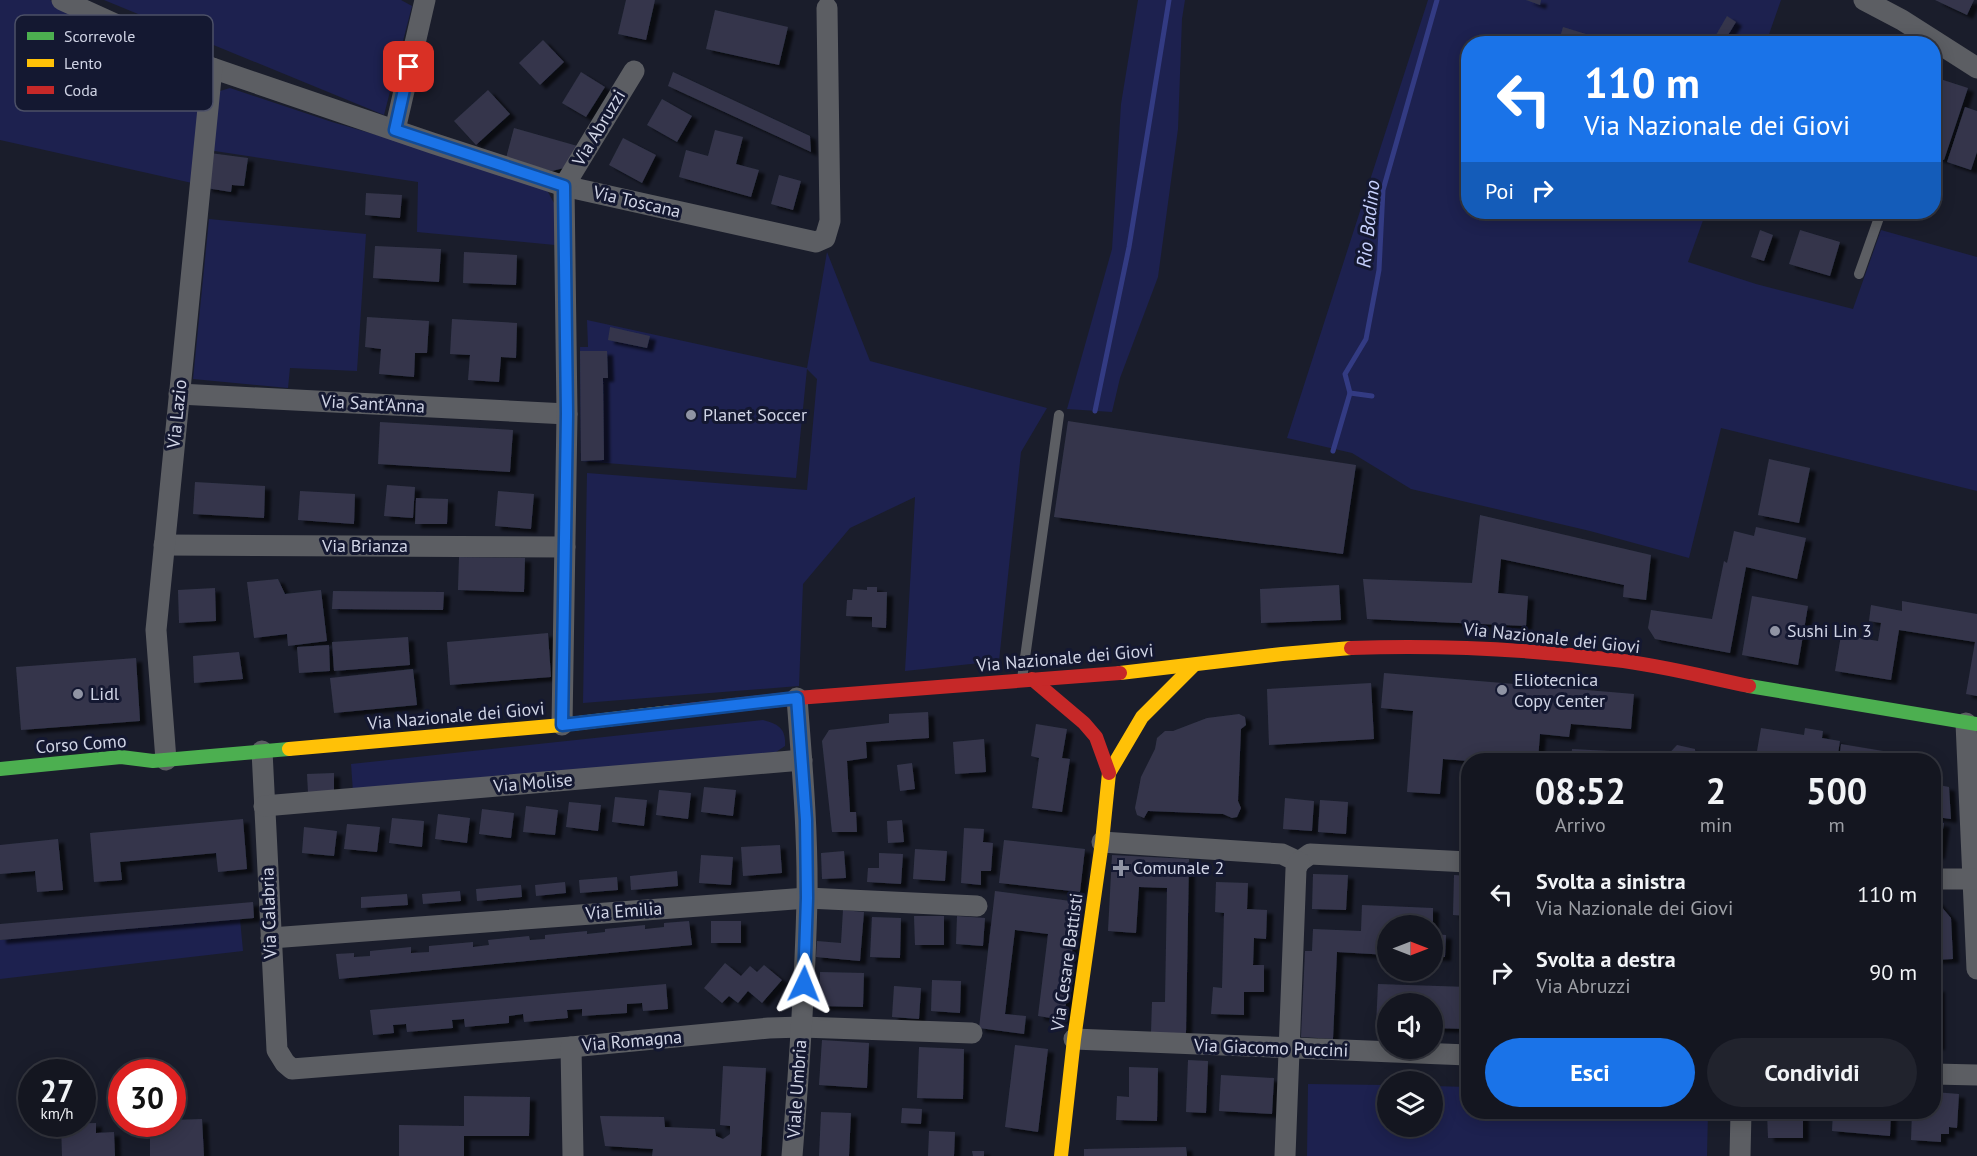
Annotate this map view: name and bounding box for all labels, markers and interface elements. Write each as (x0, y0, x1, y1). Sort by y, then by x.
legend (15, 15, 213, 111)
text: Scorrevole (64, 26, 136, 46)
pin (383, 41, 434, 92)
icon: arrive (392, 50, 425, 83)
text: Lento (64, 53, 102, 73)
text: 110 m (1584, 55, 1700, 110)
icon: left (1485, 60, 1563, 138)
text: Coda (64, 80, 98, 100)
street label: Via Abruzzi (566, 85, 630, 171)
text: Via Nazionale dei Giovi (1584, 108, 1850, 142)
icon: right (1526, 174, 1559, 207)
text: Poi (1485, 177, 1514, 205)
water label: Rio Badino (1350, 179, 1386, 269)
street label: Via Toscana (590, 180, 683, 223)
street label: Via Lazio (161, 378, 192, 451)
street label: Via Sant'Anna (319, 389, 426, 418)
place label: Planet Soccer (703, 403, 807, 426)
marker: Planet Soccer (684, 408, 698, 422)
street label: Via Brianza (321, 534, 408, 557)
street label: Via Nazionale dei Giovi (1462, 617, 1642, 658)
place label: Sushi Lin 3 (1787, 619, 1872, 642)
marker: Sushi Lin 3 (1768, 624, 1782, 638)
street label: Via Nazionale dei Giovi (975, 638, 1154, 677)
place label: Eliotecnica Copy Center (1514, 668, 1605, 712)
place label: Lidl (90, 682, 120, 705)
marker: Eliotecnica Copy Center (1495, 683, 1509, 697)
marker: Lidl (71, 687, 85, 701)
street label: Via Nazionale dei Giovi (366, 696, 545, 735)
street label: Corso Como (35, 729, 127, 758)
text: 08:52 (1535, 767, 1626, 814)
text: 2 (1706, 767, 1726, 814)
text: 500 (1806, 767, 1867, 814)
street label: Via Molise (491, 768, 574, 798)
text: Arrivo (1555, 812, 1606, 838)
text: min (1700, 812, 1732, 838)
text: m (1829, 812, 1845, 838)
place label: Comunale 2 (1133, 856, 1224, 879)
marker: Comunale 2 (1114, 861, 1128, 875)
street label: Via Calabria (255, 867, 282, 960)
text: Svolta a sinistra (1536, 867, 1686, 895)
icon: left (1485, 878, 1518, 911)
text: 110 m (1857, 880, 1917, 908)
street label: Via Cesare Battisti (1045, 891, 1088, 1033)
text: Via Nazionale dei Giovi (1536, 895, 1733, 921)
street label: Via Emilia (584, 896, 663, 925)
north arrow (1377, 915, 1443, 981)
map controls (1377, 915, 1443, 1137)
text: Svolta a destra (1536, 945, 1676, 973)
position arrow (772, 952, 836, 1016)
icon: right (1485, 956, 1518, 989)
text: 90 m (1869, 958, 1917, 986)
text: Via Abruzzi (1536, 973, 1631, 999)
button: sound (1377, 993, 1443, 1059)
street label: Via Romagna (580, 1025, 683, 1056)
street label: Via Giacomo Puccini (1192, 1033, 1349, 1062)
button: Esci (1485, 1038, 1695, 1107)
button: Condividi (1707, 1038, 1917, 1107)
street label: Viale Umbria (782, 1039, 811, 1140)
speed limit sign: 30 (108, 1059, 186, 1137)
text: 27 (40, 1071, 74, 1110)
button: layers (1377, 1071, 1443, 1137)
text: km/h (41, 1104, 73, 1123)

